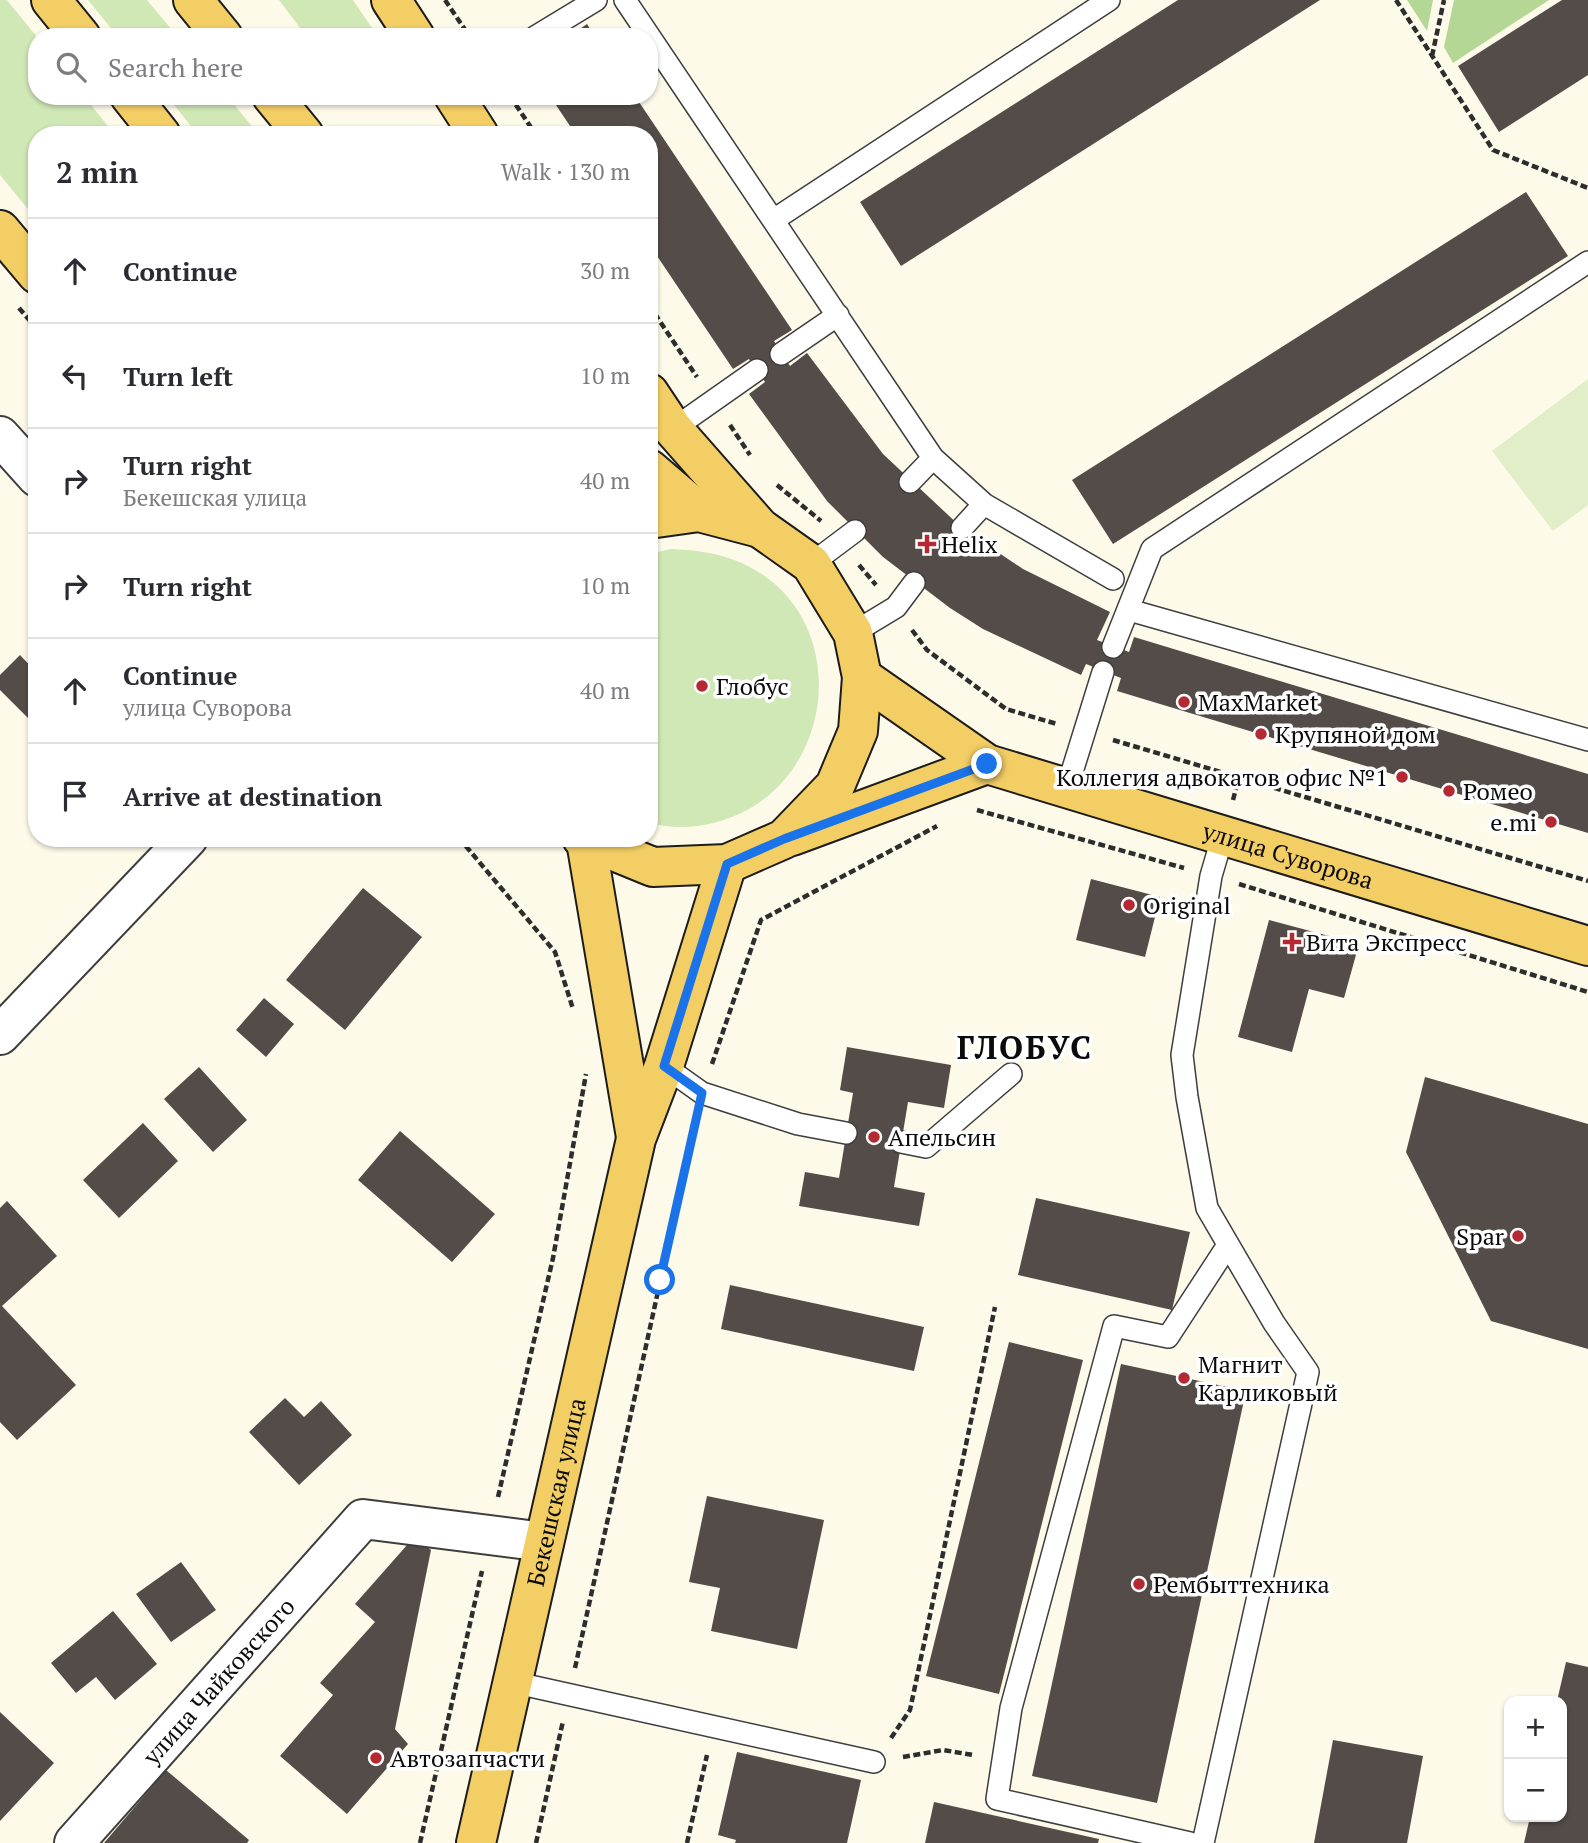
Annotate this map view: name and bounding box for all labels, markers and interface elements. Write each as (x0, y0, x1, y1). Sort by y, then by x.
search box (28, 28, 658, 105)
icon: search (52, 48, 90, 86)
text: Search here (108, 50, 243, 84)
text: 2 min (56, 152, 138, 192)
text: Walk · 130 m (501, 156, 630, 187)
icon: ahead (56, 252, 94, 290)
text: Continue (123, 254, 237, 288)
text: 30 m (580, 255, 630, 286)
icon: left (56, 357, 94, 395)
text: Turn left (123, 359, 233, 393)
text: 10 m (580, 360, 630, 391)
text: Turn right (123, 448, 252, 482)
icon: right (56, 462, 94, 500)
text: 40 m (580, 465, 630, 496)
text: Бекешская улица (123, 482, 307, 513)
place label: Helix (941, 528, 998, 560)
marker: Helix (919, 536, 935, 552)
icon: right (56, 567, 94, 605)
text: Turn right (123, 569, 252, 603)
text: 10 m (580, 570, 630, 601)
text: Continue (123, 658, 237, 692)
place label: Глобус (716, 670, 789, 702)
icon: ahead (56, 672, 94, 710)
text: 40 m (580, 675, 630, 706)
marker: Глобус (694, 678, 710, 694)
place label: MaxMarket (1198, 686, 1319, 718)
text: улица Суворова (123, 692, 292, 723)
marker: MaxMarket (1176, 694, 1192, 710)
place label: Крупяной дом (1275, 718, 1436, 750)
marker: Крупяной дом (1253, 726, 1269, 742)
route end (971, 748, 1002, 779)
place label: Коллегия адвокатов офис №1 (1056, 761, 1388, 793)
marker: Коллегия адвокатов офис №1 (1394, 769, 1410, 785)
place label: Ромео (1463, 775, 1533, 807)
icon: arrive (56, 777, 94, 815)
text: Arrive at destination (123, 779, 382, 813)
marker: Ромео (1441, 783, 1457, 799)
place label: e.mi (1490, 806, 1537, 838)
street label: улица Суворова (1198, 814, 1377, 896)
marker: e.mi (1543, 814, 1559, 830)
place label: Original (1143, 889, 1231, 921)
marker: Original (1121, 897, 1137, 913)
place label: Вита Экспресс (1306, 926, 1467, 958)
marker: Вита Экспресс (1284, 934, 1300, 950)
district label: ГЛОБУС (957, 1026, 1093, 1068)
place label: Апельсин (888, 1121, 996, 1153)
marker: Апельсин (866, 1129, 882, 1145)
place label: Spar (1456, 1220, 1505, 1252)
marker: Spar (1510, 1228, 1526, 1244)
route start (644, 1264, 675, 1295)
place label: Магнит Карликовый (1198, 1348, 1338, 1408)
marker: Магнит Карликовый (1176, 1370, 1192, 1386)
street label: Бекешская улица (519, 1395, 593, 1589)
place label: Рембыттехника (1153, 1568, 1330, 1600)
marker: Рембыттехника (1131, 1576, 1147, 1592)
street label: улица Чайковского (135, 1591, 301, 1772)
map controls (1504, 1696, 1567, 1822)
button: + (1504, 1696, 1567, 1759)
place label: Автозапчасти (390, 1742, 545, 1774)
marker: Автозапчасти (368, 1750, 384, 1766)
button: − (1504, 1759, 1567, 1822)

